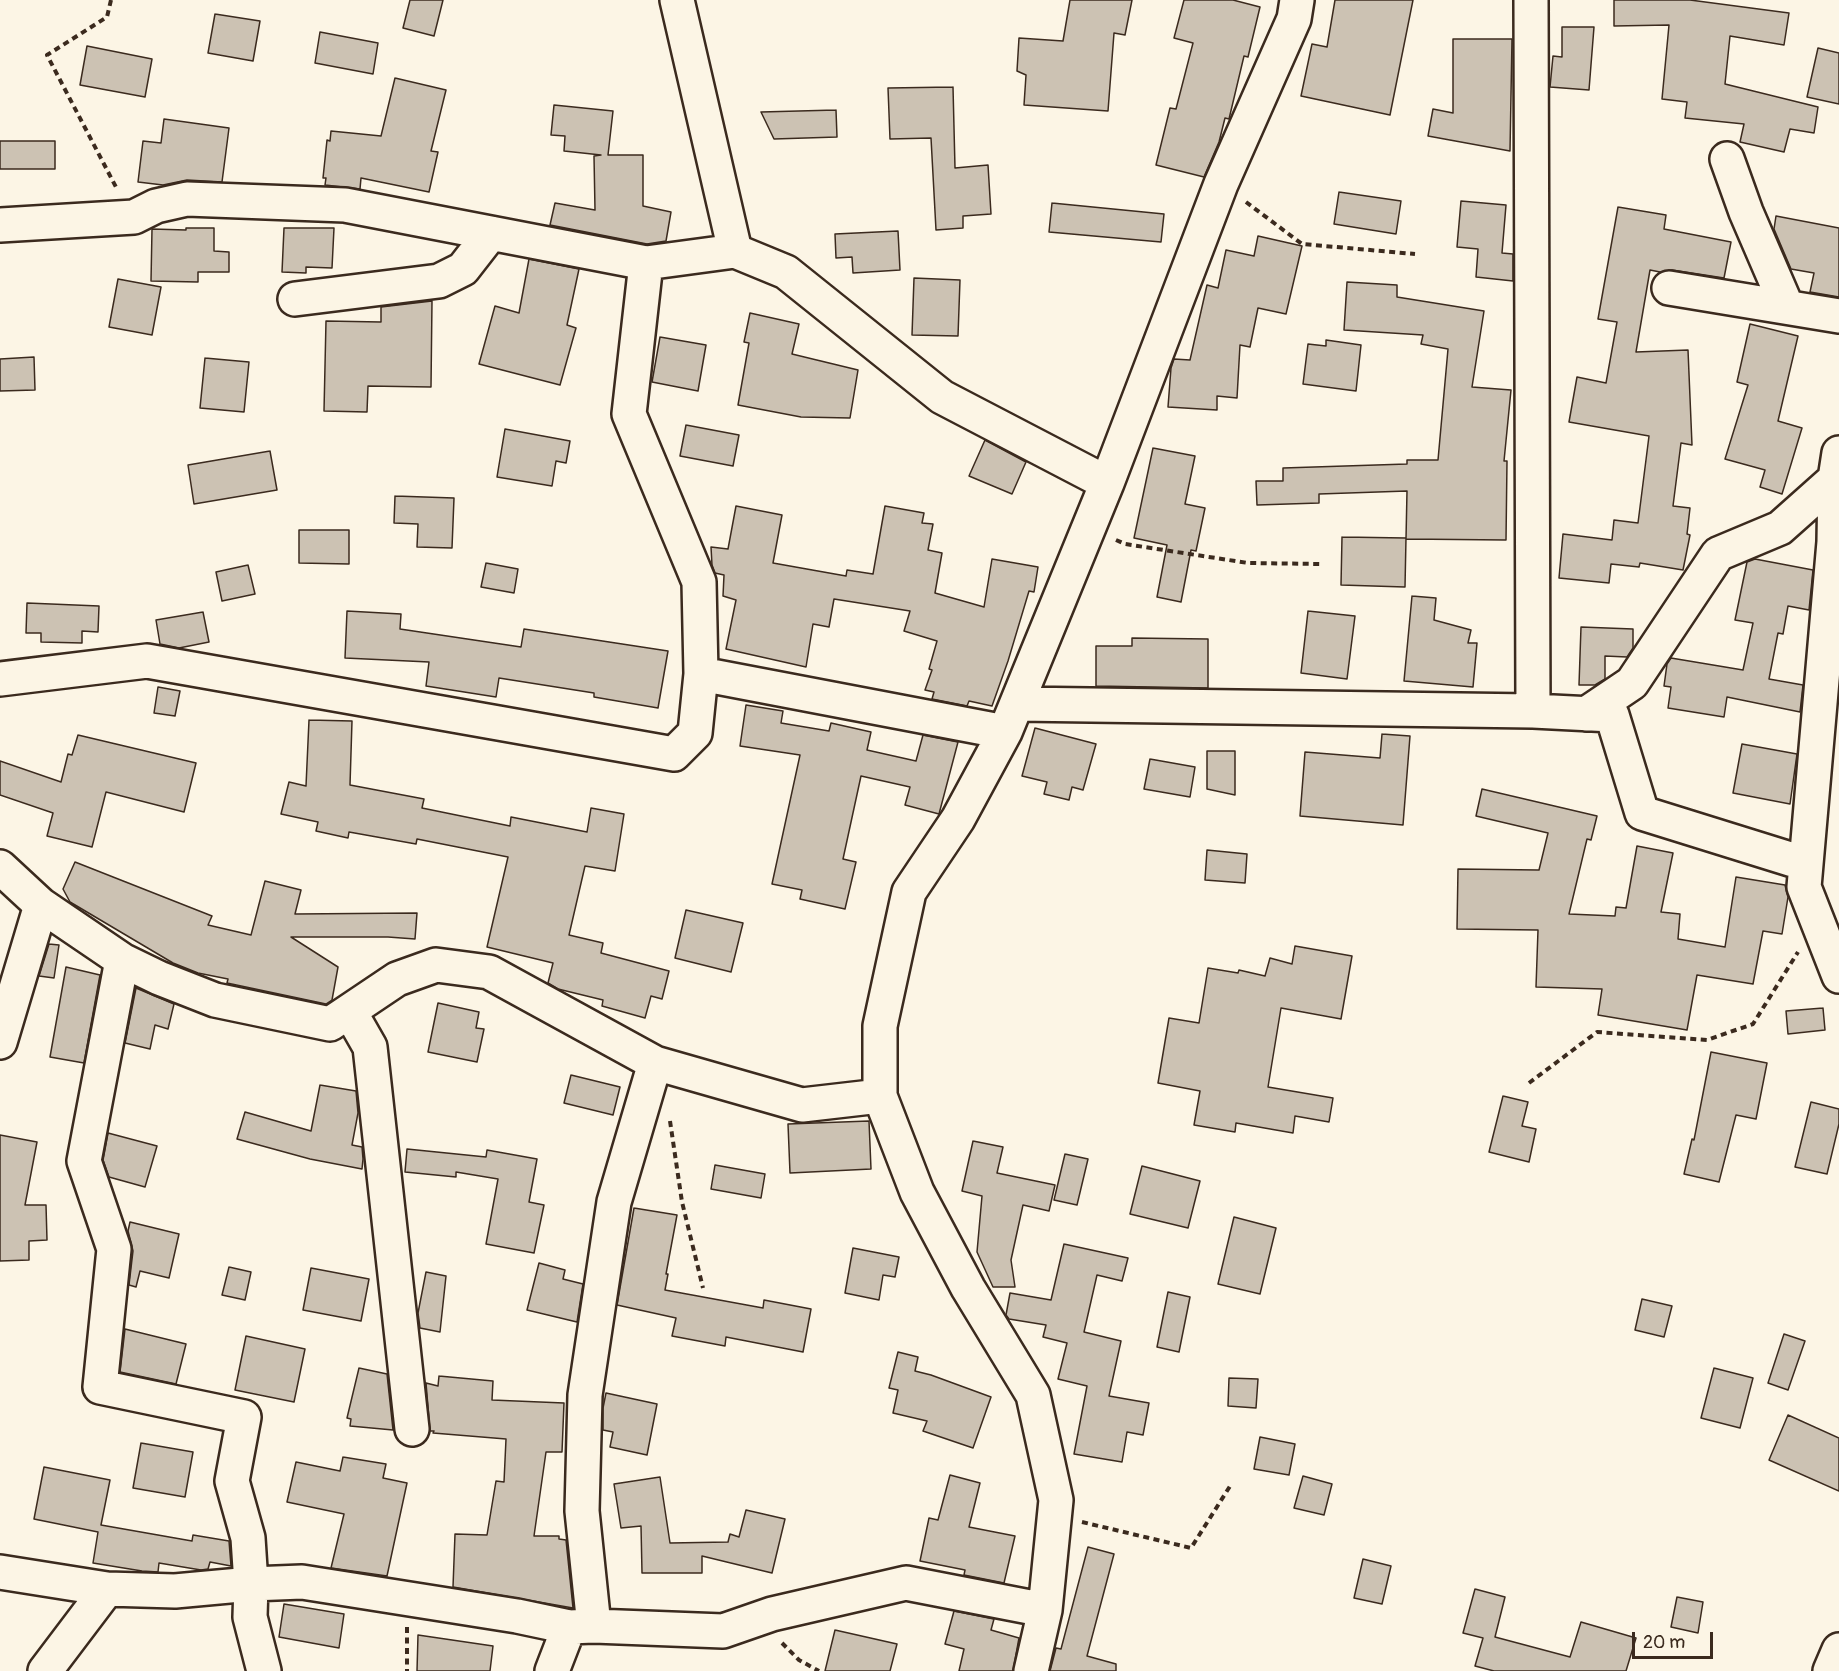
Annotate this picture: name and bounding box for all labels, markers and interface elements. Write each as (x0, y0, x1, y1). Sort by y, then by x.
scale bar (1635, 1620, 1716, 1658)
text: 20 m (1643, 1631, 1685, 1654)

